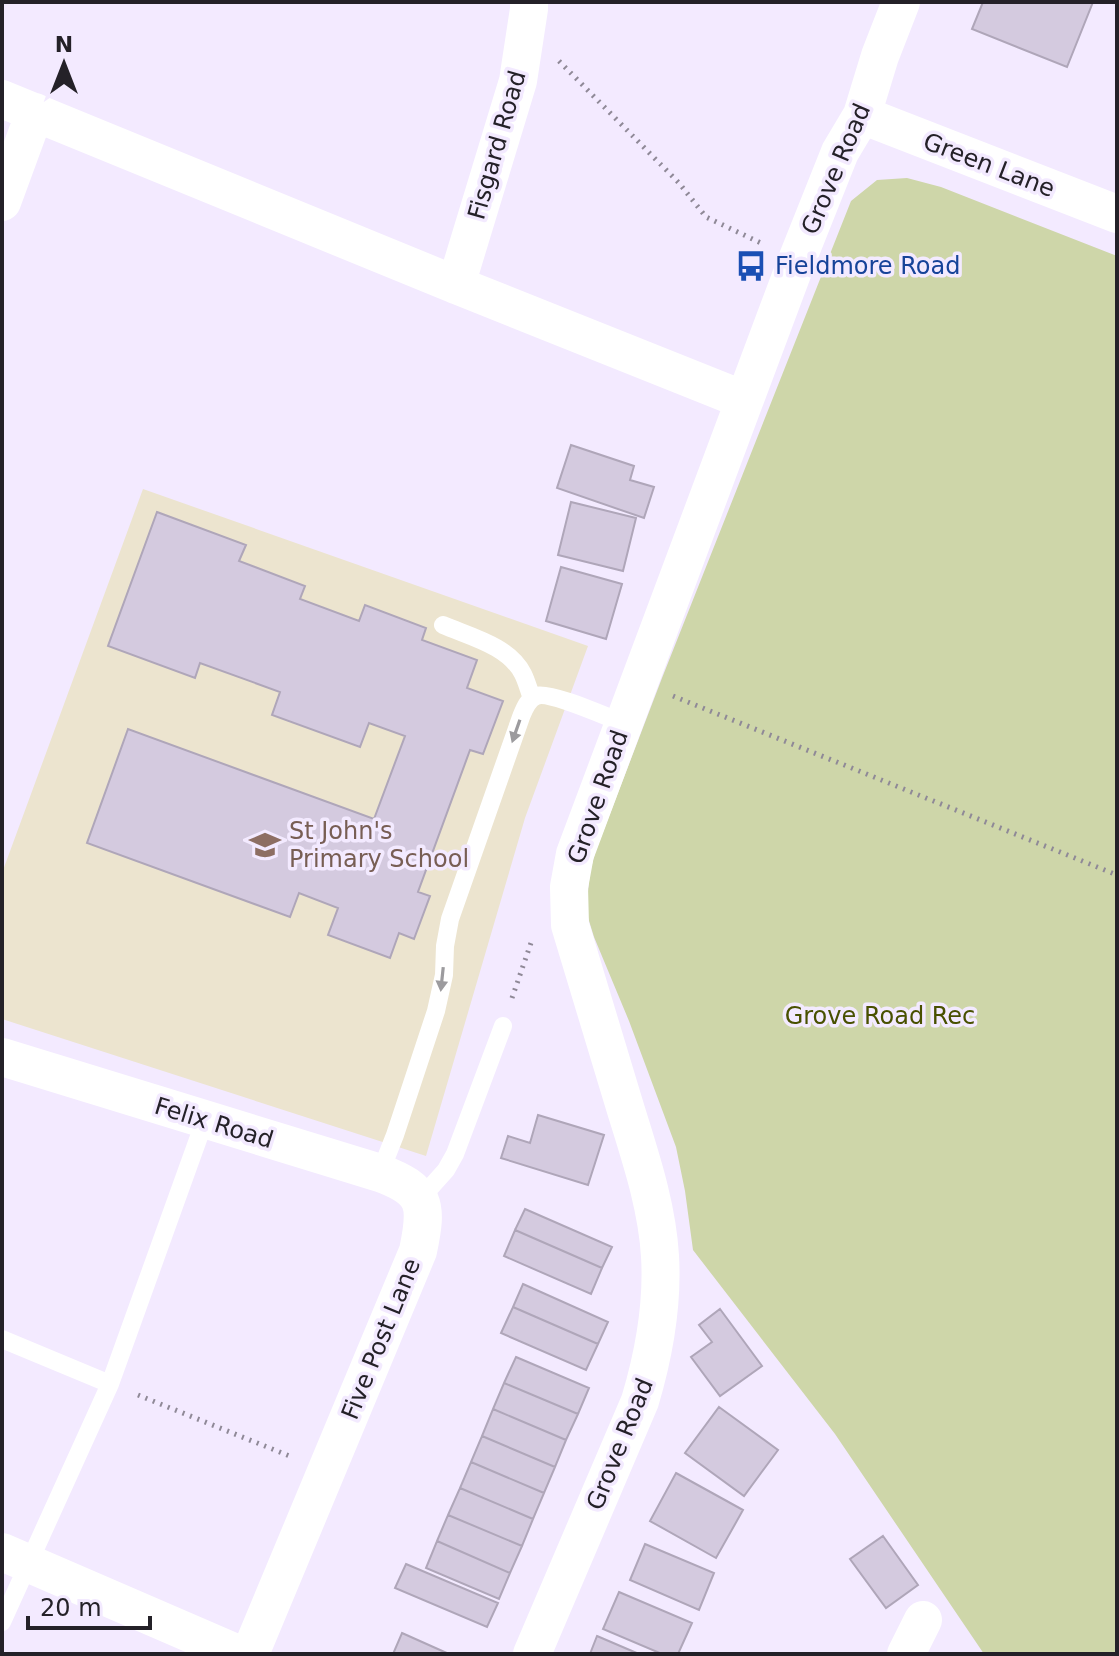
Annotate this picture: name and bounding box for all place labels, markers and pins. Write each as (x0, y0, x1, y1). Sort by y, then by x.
bus stop icon: Fieldmore Road (734, 249, 768, 283)
place label: Fieldmore Road (775, 252, 960, 280)
place label: St John's Primary School (289, 817, 469, 873)
school or university icon: St John's Primary School (248, 828, 282, 862)

